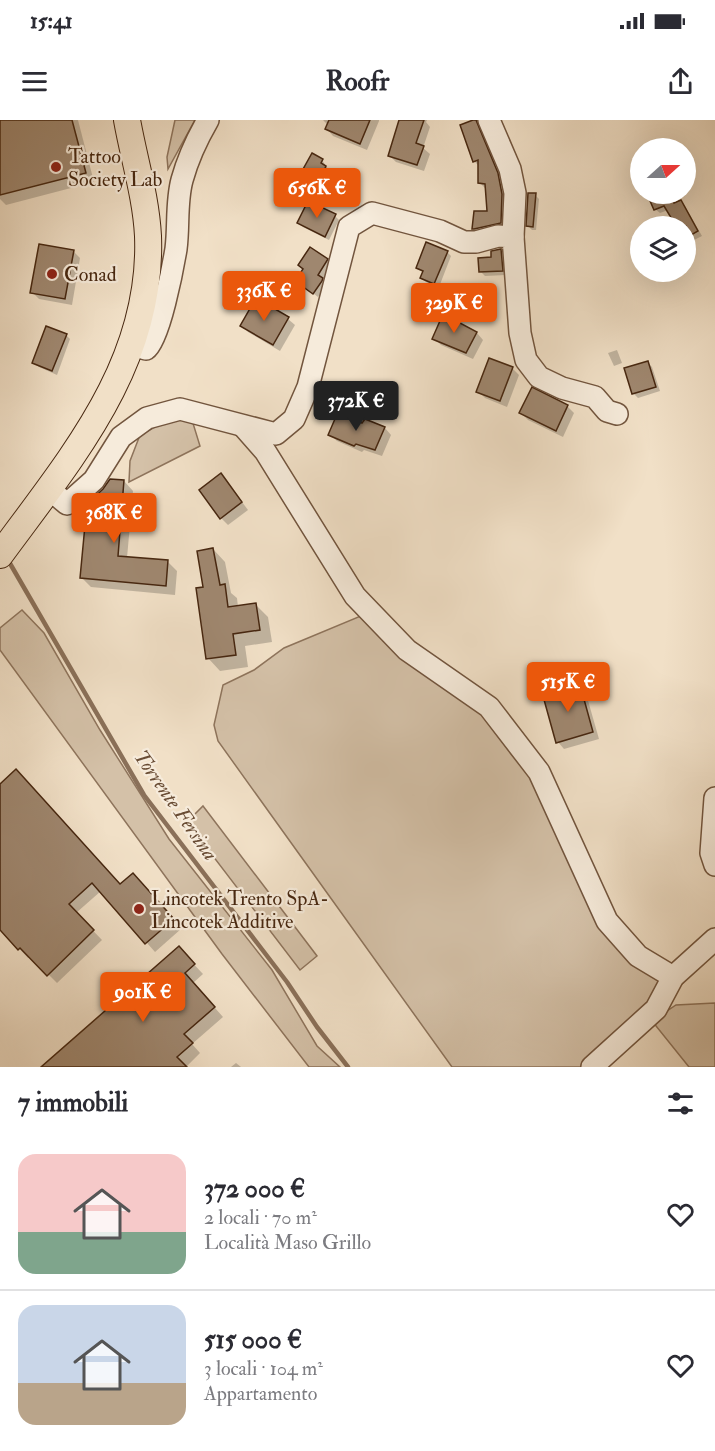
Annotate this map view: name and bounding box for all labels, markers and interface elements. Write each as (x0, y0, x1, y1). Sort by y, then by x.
text: 15:41 (30, 7, 73, 35)
icon: menu (18, 65, 51, 98)
text: Roofr (326, 65, 389, 98)
icon: share (664, 65, 697, 98)
north arrow (630, 138, 696, 204)
map controls (630, 138, 696, 282)
place label: Tattoo Society Lab (68, 144, 163, 192)
marker: Tattoo Society Lab (49, 160, 63, 174)
pin: 656K € (268, 168, 366, 219)
text: 656K € (288, 175, 346, 200)
button: layers (630, 216, 696, 282)
place label: Conad (64, 262, 117, 287)
marker: Conad (45, 267, 59, 281)
pin: 336K € (215, 271, 313, 322)
text: 336K € (236, 278, 292, 303)
pin: 329K € (405, 283, 503, 334)
text: 329K € (425, 290, 483, 315)
pin: 372K € (307, 381, 405, 432)
text: 372K € (328, 388, 384, 413)
pin: 368K € (65, 493, 163, 544)
text: 368K € (85, 500, 143, 525)
pin: 515K € (519, 662, 617, 713)
text: 515K € (541, 669, 595, 694)
water label: Torrente Fersina (127, 745, 224, 866)
place label: Lincotek Trento SpA- Lincotek Additive (151, 886, 329, 934)
marker: Lincotek Trento SpA- Lincotek Additive (132, 902, 146, 916)
pin: 901K € (94, 972, 192, 1023)
text: 901K € (114, 979, 172, 1004)
text: 7 immobili (18, 1087, 128, 1119)
icon: filters (664, 1087, 697, 1120)
text: 372 000 € (204, 1173, 305, 1205)
icon: home (66, 1178, 138, 1250)
icon: heart (664, 1198, 697, 1231)
text: 2 locali · 70 m² (204, 1205, 317, 1230)
text: Località Maso Grillo (204, 1230, 371, 1255)
text: 515 000 € (204, 1324, 302, 1356)
icon: home (66, 1329, 138, 1401)
icon: heart (664, 1349, 697, 1382)
text: 3 locali · 104 m² (204, 1356, 323, 1381)
text: Appartamento (204, 1381, 317, 1406)

